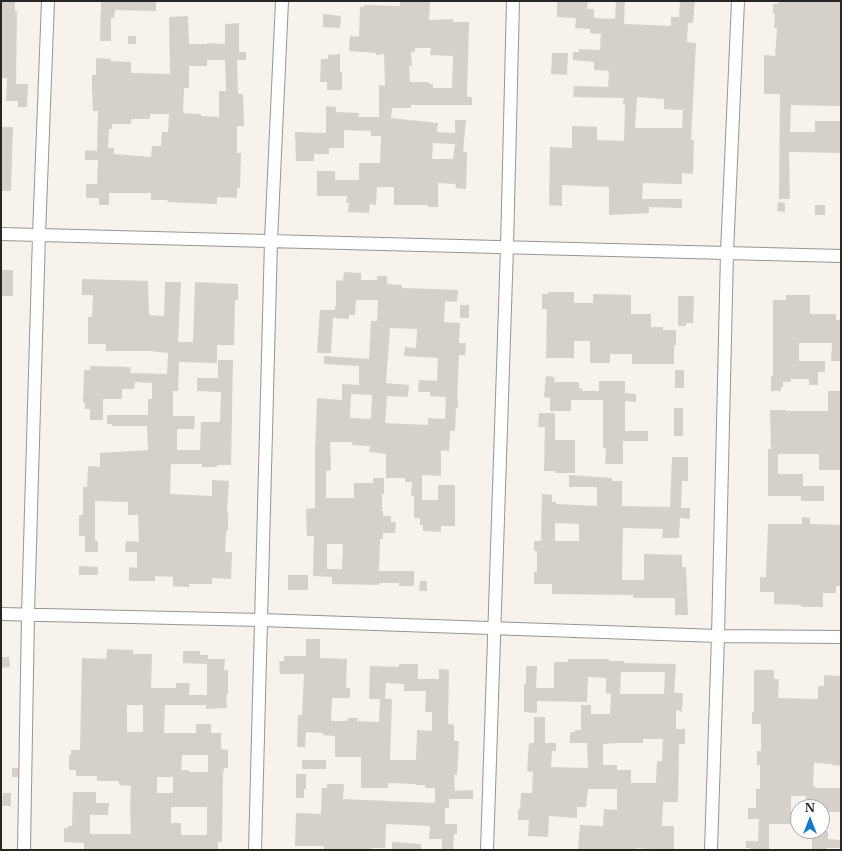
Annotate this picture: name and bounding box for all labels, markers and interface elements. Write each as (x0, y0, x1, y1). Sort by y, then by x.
north arrow (790, 799, 830, 839)
text: N (805, 801, 815, 815)

